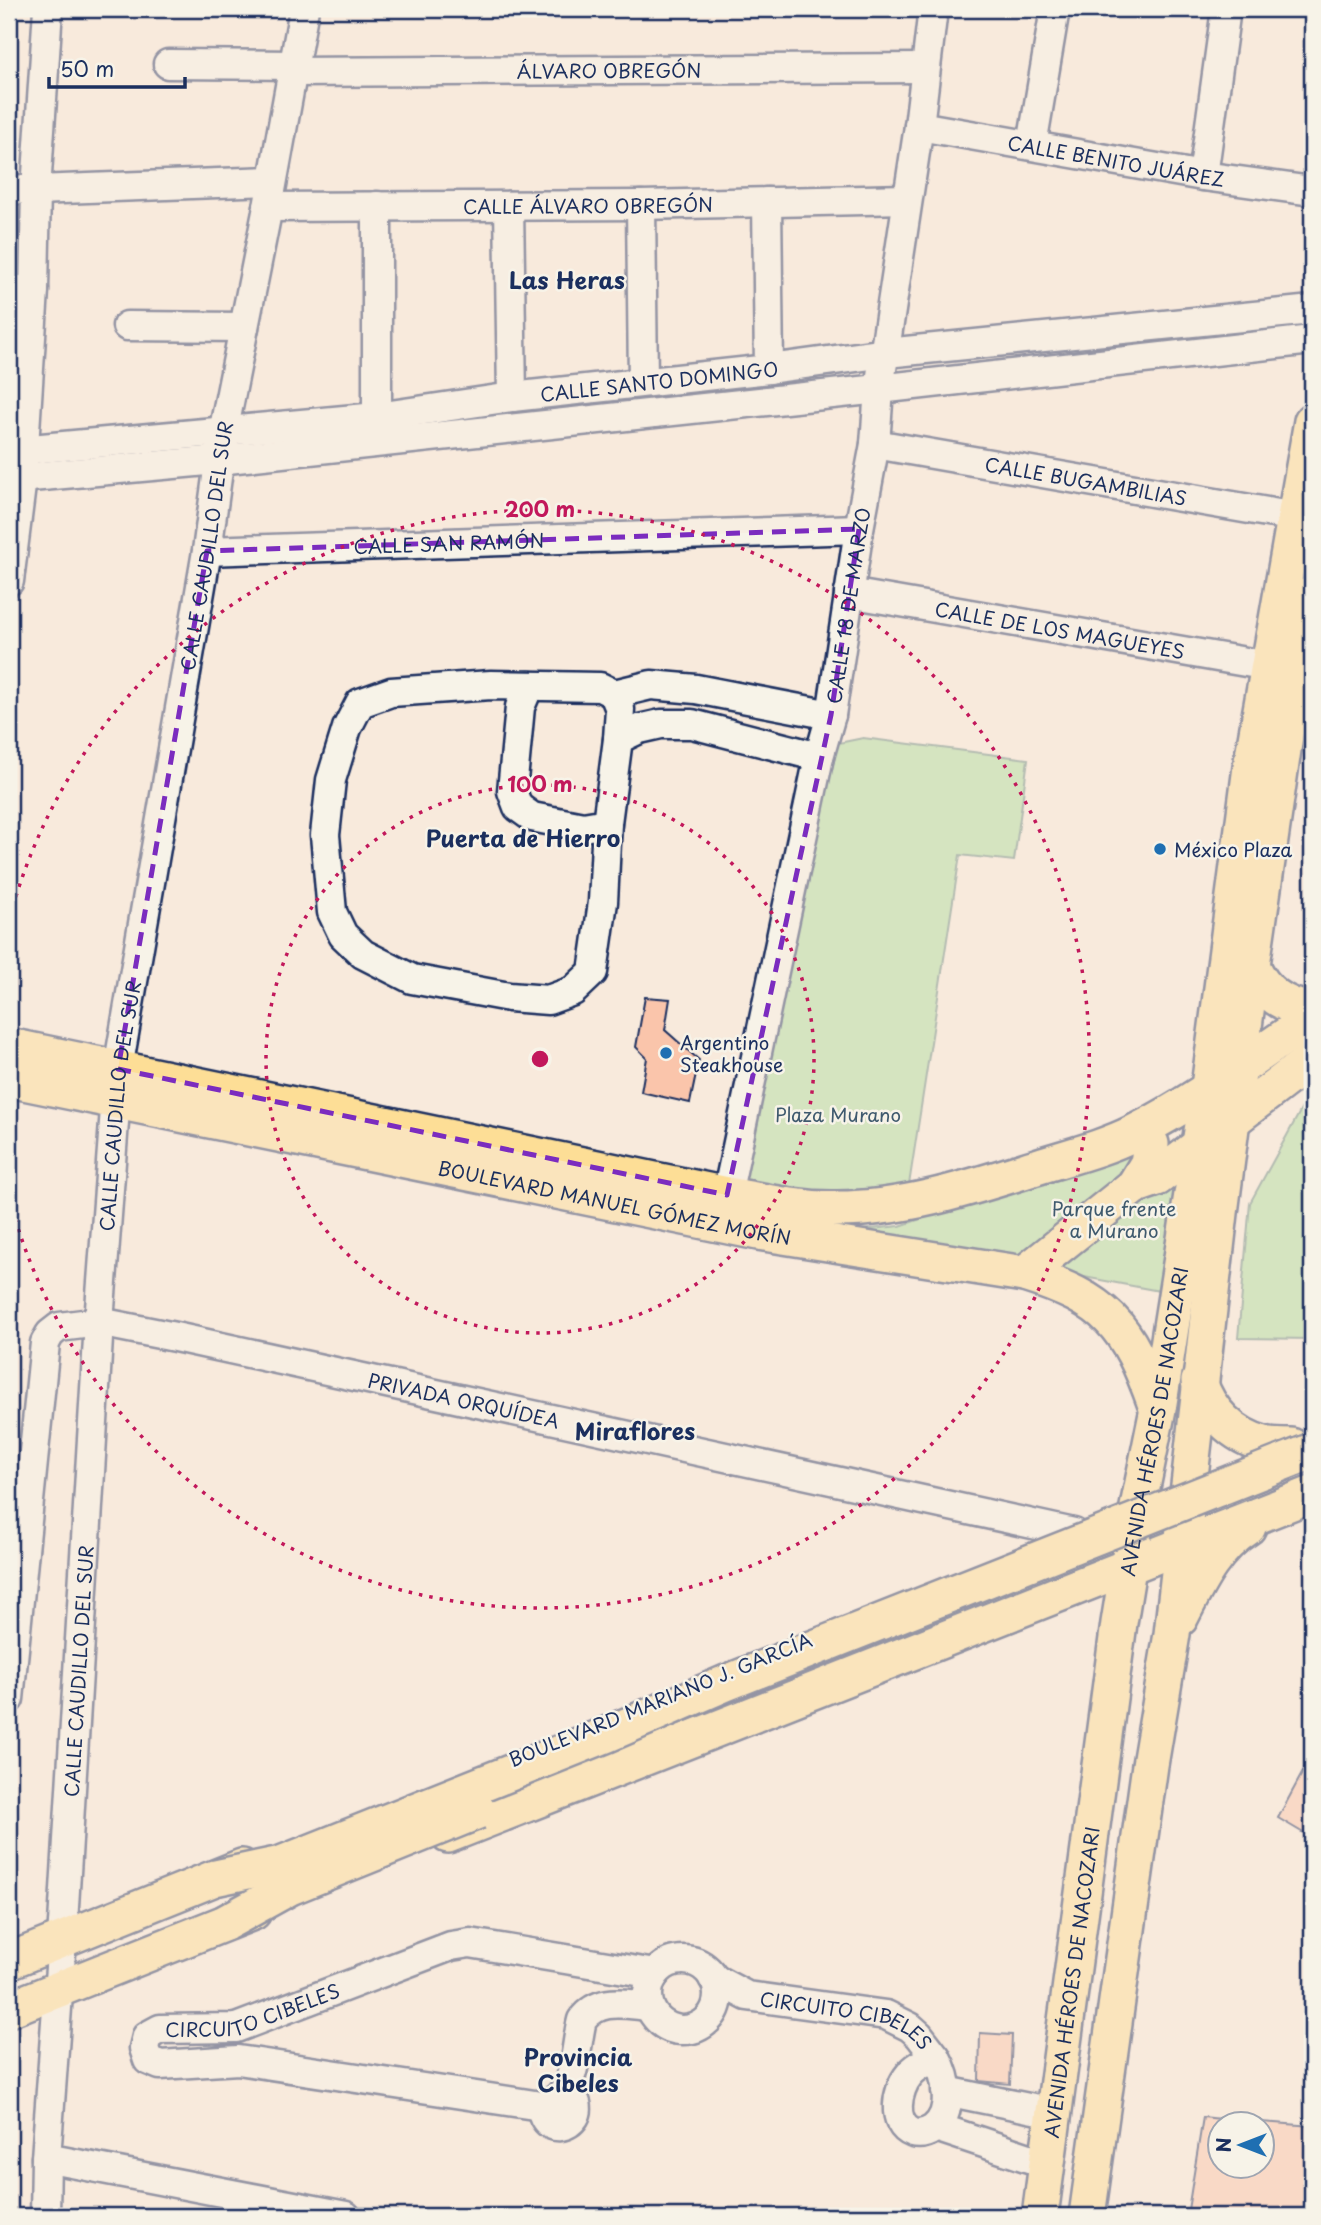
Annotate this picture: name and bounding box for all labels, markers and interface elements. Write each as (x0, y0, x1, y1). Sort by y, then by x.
scale bar (49, 46, 186, 90)
text: 50 m (60, 52, 114, 84)
street label: ÁLVARO OBREGÓN (517, 55, 701, 85)
street label: CALLE BENITO JUÁREZ (1005, 128, 1226, 193)
street label: CALLE ÁLVARO OBREGÓN (463, 189, 713, 220)
district label: Las Heras (509, 262, 625, 297)
street label: CALLE SANTO DOMINGO (539, 354, 780, 408)
street label: CALLE CAUDILLO DEL SUR (173, 418, 239, 673)
street label: CALLE BUGAMBILIAS (983, 449, 1189, 512)
text: 200 m (505, 492, 575, 524)
street label: CALLE 18 DE MARZO (819, 505, 877, 706)
street label: CALLE SAN RAMÓN (353, 526, 545, 560)
street label: CALLE DE LOS MAGUEYES (933, 594, 1187, 665)
text: 100 m (507, 767, 573, 799)
district label: Puerta de Hierro (426, 820, 620, 855)
place label: México Plaza (1174, 835, 1292, 863)
marker: México Plaza (1152, 841, 1168, 857)
street label: CALLE CAUDILLO DEL SUR (92, 978, 147, 1232)
place label: Argentino Steakhouse (680, 1028, 783, 1078)
marker: Argentino Steakhouse (658, 1045, 674, 1061)
centre of rings (528, 1047, 552, 1071)
park label: Plaza Murano (775, 1100, 901, 1128)
street label: BOULEVARD MANUEL GÓMEZ MORÍN (436, 1153, 793, 1251)
park label: Parque frente a Murano (1052, 1194, 1176, 1244)
street label: AVENIDA HÉROES DE NACOZARI (1113, 1264, 1194, 1578)
street label: PRIVADA ORQUÍDEA (366, 1366, 562, 1434)
district label: Miraflores (575, 1413, 695, 1448)
street label: CALLE CAUDILLO DEL SUR (57, 1544, 100, 1798)
street label: BOULEVARD MARIANO J. GARCÍA (504, 1625, 816, 1773)
street label: AVENIDA HÉROES DE NACOZARI (1037, 1825, 1106, 2139)
street label: CIRCUITO CIBELES (165, 1976, 344, 2043)
street label: CIRCUITO CIBELES (758, 1984, 939, 2055)
district label: Provincia Cibeles (523, 2039, 633, 2100)
north arrow (1206, 2110, 1276, 2180)
text: N (1209, 2137, 1237, 2153)

